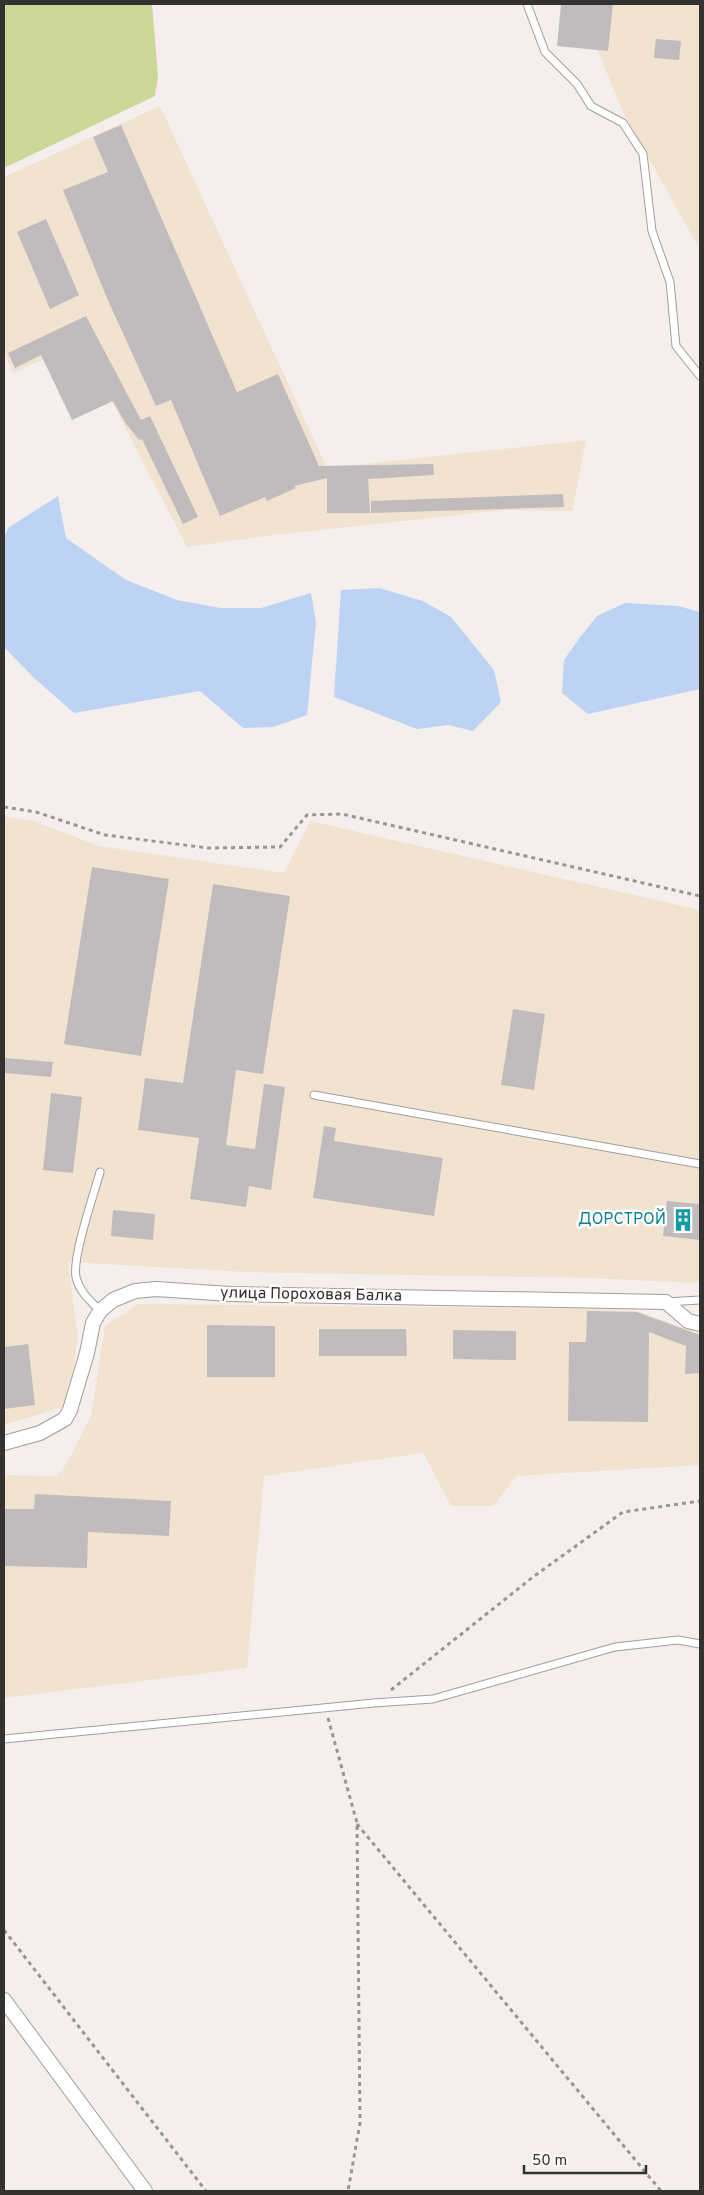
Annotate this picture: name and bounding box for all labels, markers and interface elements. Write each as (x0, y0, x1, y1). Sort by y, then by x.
building icon: ДОРСТРОЙ (670, 1207, 696, 1233)
place label: ДОРСТРОЙ (578, 1208, 666, 1230)
street label: улица Пороховая Балка (220, 1283, 402, 1307)
scale bar (524, 2142, 646, 2174)
text: 50 m (532, 2152, 567, 2171)

